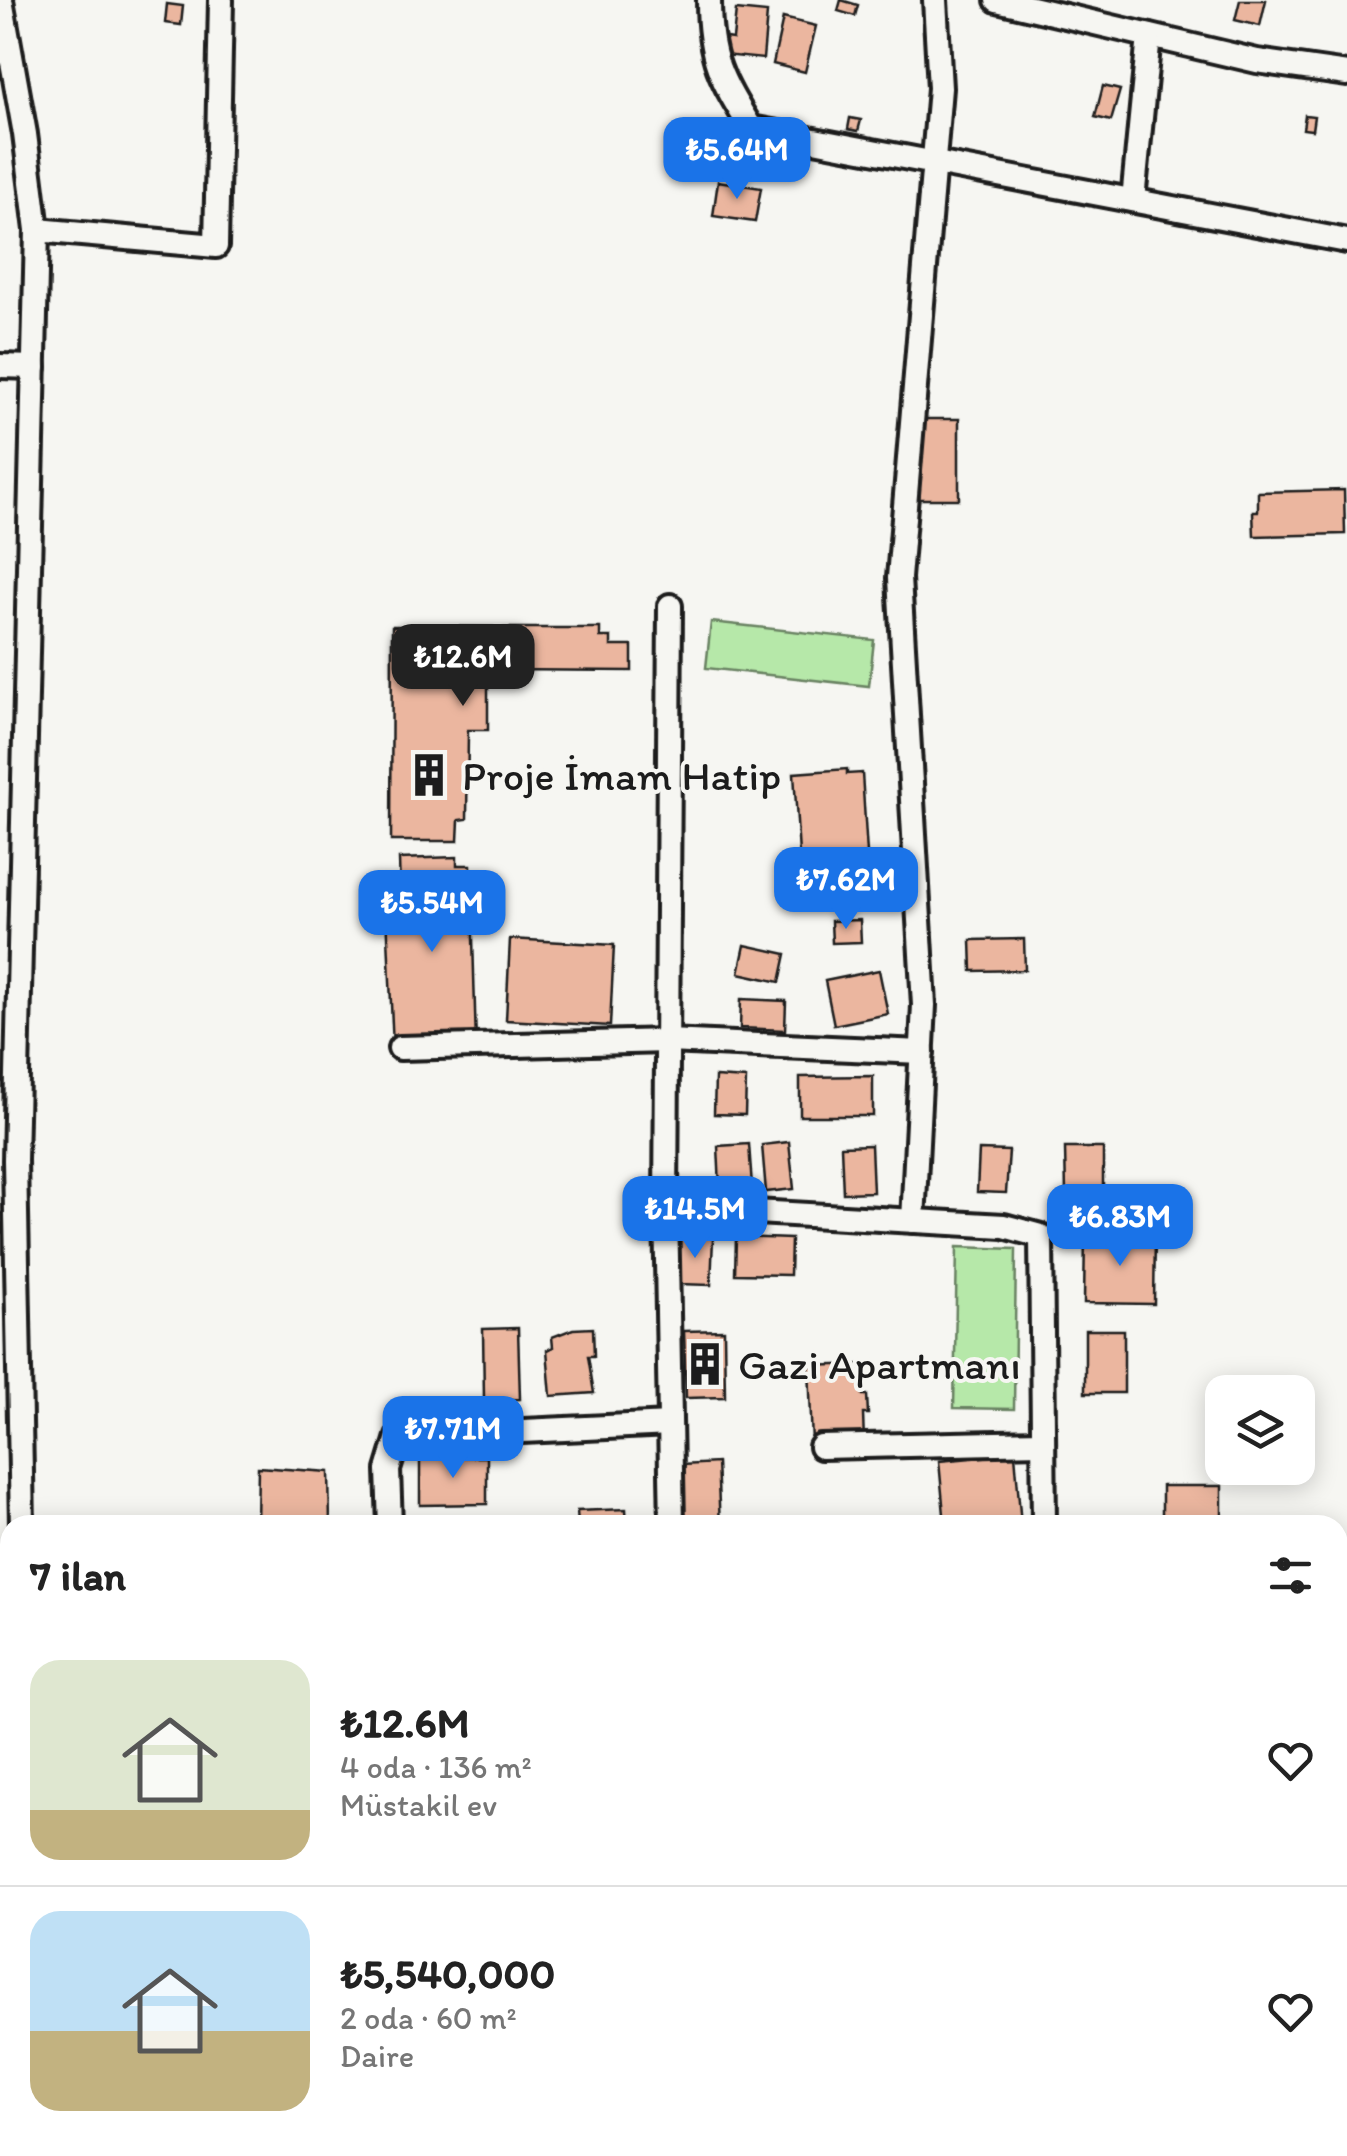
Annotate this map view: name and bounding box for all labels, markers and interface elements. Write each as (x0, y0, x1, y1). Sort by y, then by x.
pin: ₺5.64M (656, 117, 818, 202)
text: ₺5.64M (685, 130, 789, 168)
pin: ₺12.6M (382, 624, 544, 709)
text: ₺12.6M (414, 637, 512, 675)
place label: Proje İmam Hatip (462, 750, 781, 801)
building icon: Proje İmam Hatip (405, 751, 453, 799)
pin: ₺7.62M (765, 847, 927, 932)
text: ₺7.62M (796, 860, 896, 898)
pin: ₺5.54M (351, 870, 513, 955)
text: ₺5.54M (380, 883, 484, 921)
pin: ₺14.5M (614, 1176, 776, 1261)
pin: ₺6.83M (1039, 1184, 1201, 1269)
text: ₺14.5M (644, 1189, 746, 1227)
text: ₺6.83M (1069, 1197, 1171, 1235)
place label: Gazi Apartmanı (738, 1339, 1021, 1390)
building icon: Gazi Apartmanı (681, 1340, 729, 1388)
map controls (1205, 1375, 1315, 1485)
button: layers (1205, 1375, 1315, 1485)
pin: ₺7.71M (372, 1396, 534, 1481)
text: ₺7.71M (405, 1409, 501, 1447)
icon: filters (1263, 1548, 1318, 1603)
text: 7 ilan (30, 1550, 126, 1601)
text: ₺12.6M (340, 1697, 470, 1748)
icon: home (110, 1700, 230, 1820)
icon: heart (1263, 1733, 1318, 1788)
text: 4 oda · 136 m² (340, 1748, 532, 1786)
text: Müstakil ev (340, 1786, 497, 1824)
text: ₺5,540,000 (340, 1948, 555, 1999)
icon: home (110, 1951, 230, 2071)
icon: heart (1263, 1984, 1318, 2039)
text: 2 oda · 60 m² (340, 1999, 517, 2037)
text: Daire (340, 2037, 414, 2075)

